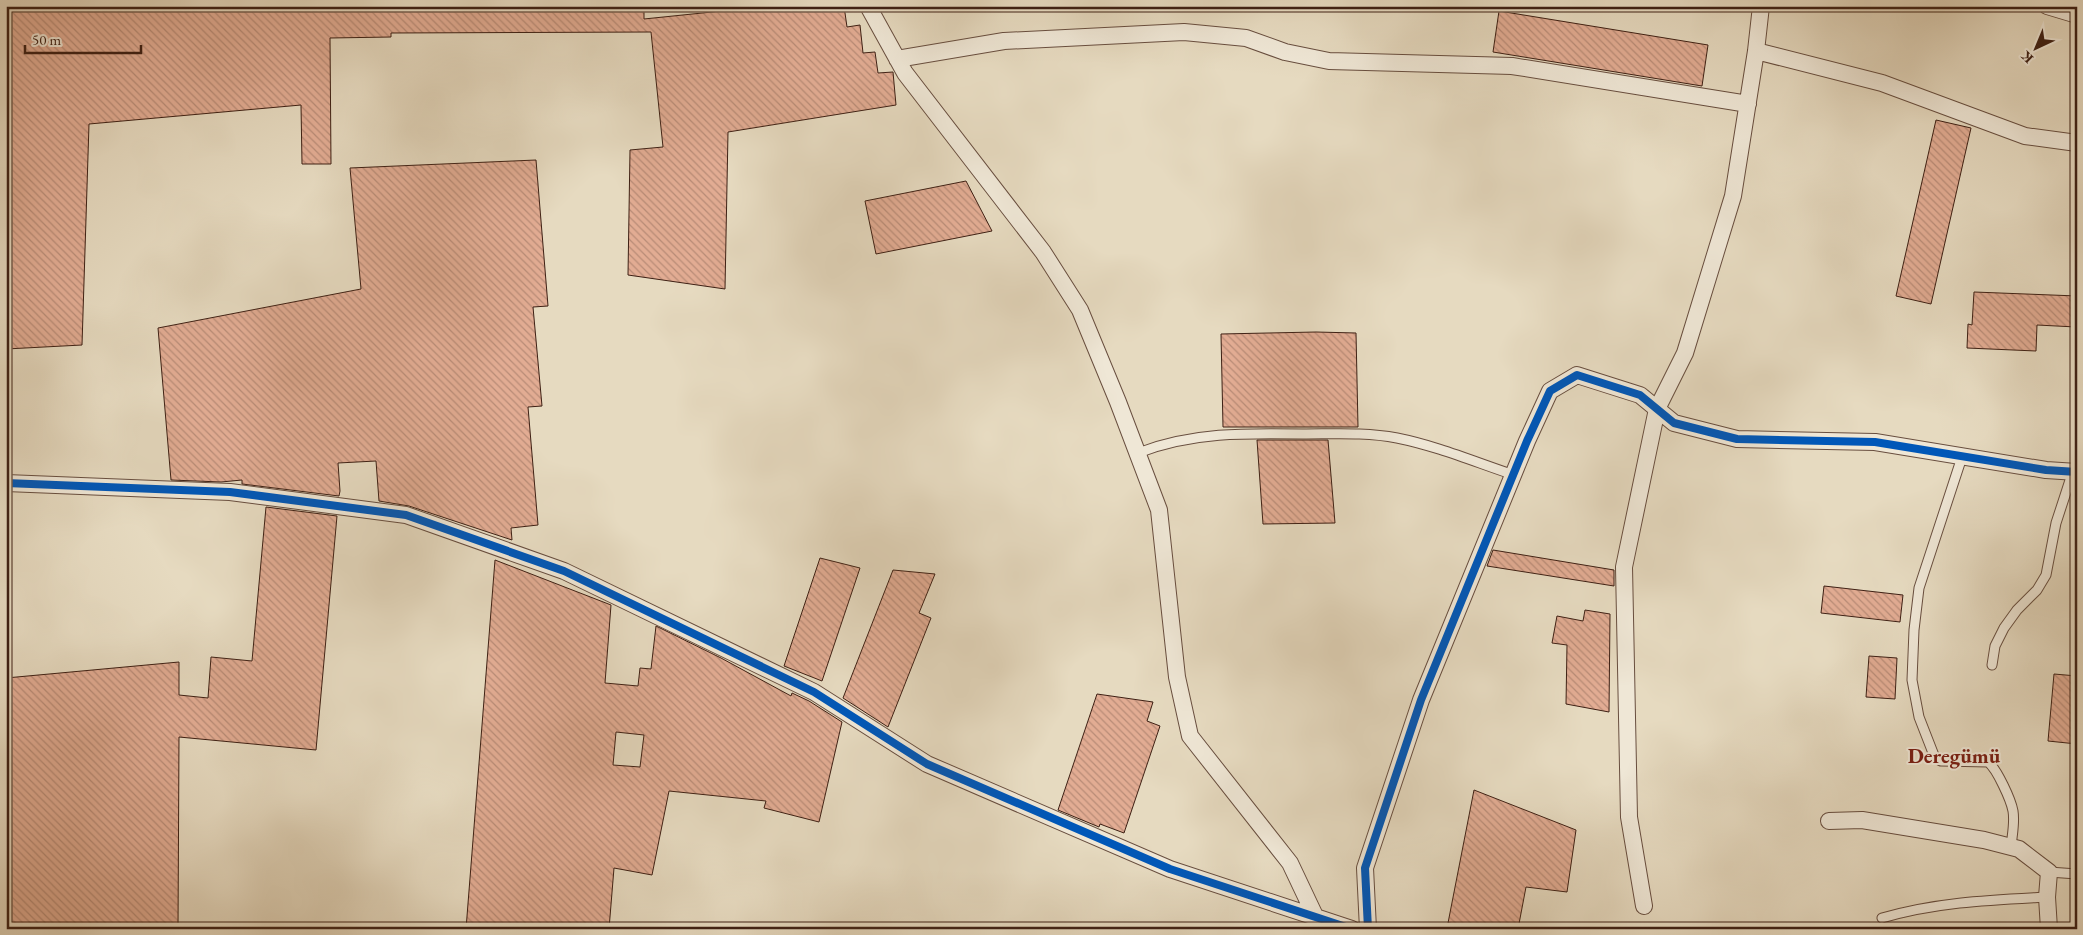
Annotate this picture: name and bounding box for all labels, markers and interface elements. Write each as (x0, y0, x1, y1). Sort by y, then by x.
scale bar (25, 22, 141, 54)
north arrow (2010, 22, 2060, 72)
text: 50 m (32, 30, 61, 49)
text: K (2017, 47, 2037, 68)
district label: Deregümü (1908, 742, 2001, 769)

